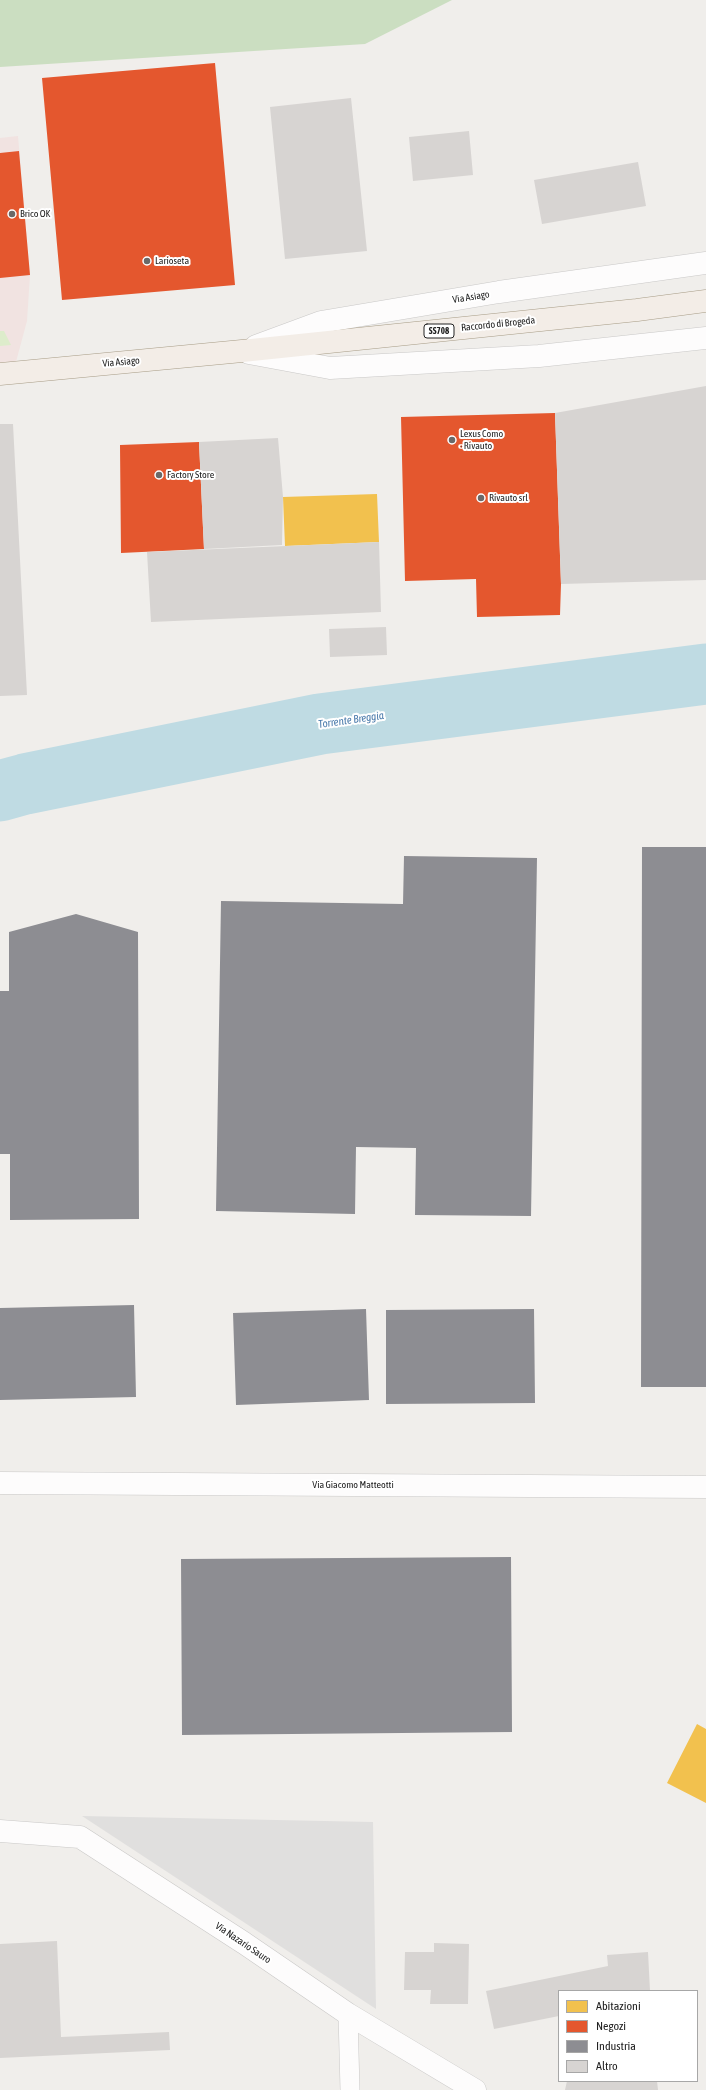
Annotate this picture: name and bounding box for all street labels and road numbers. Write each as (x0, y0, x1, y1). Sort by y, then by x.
street label: Via Asiago (452, 288, 490, 306)
street label: Raccordo di Brogeda (460, 314, 536, 334)
road number: SS708 (424, 324, 454, 338)
street label: Via Asiago (102, 354, 140, 370)
street label: Via Giacomo Matteotti (312, 1479, 394, 1491)
street label: Via Nazario Sauro (213, 1920, 273, 1966)

